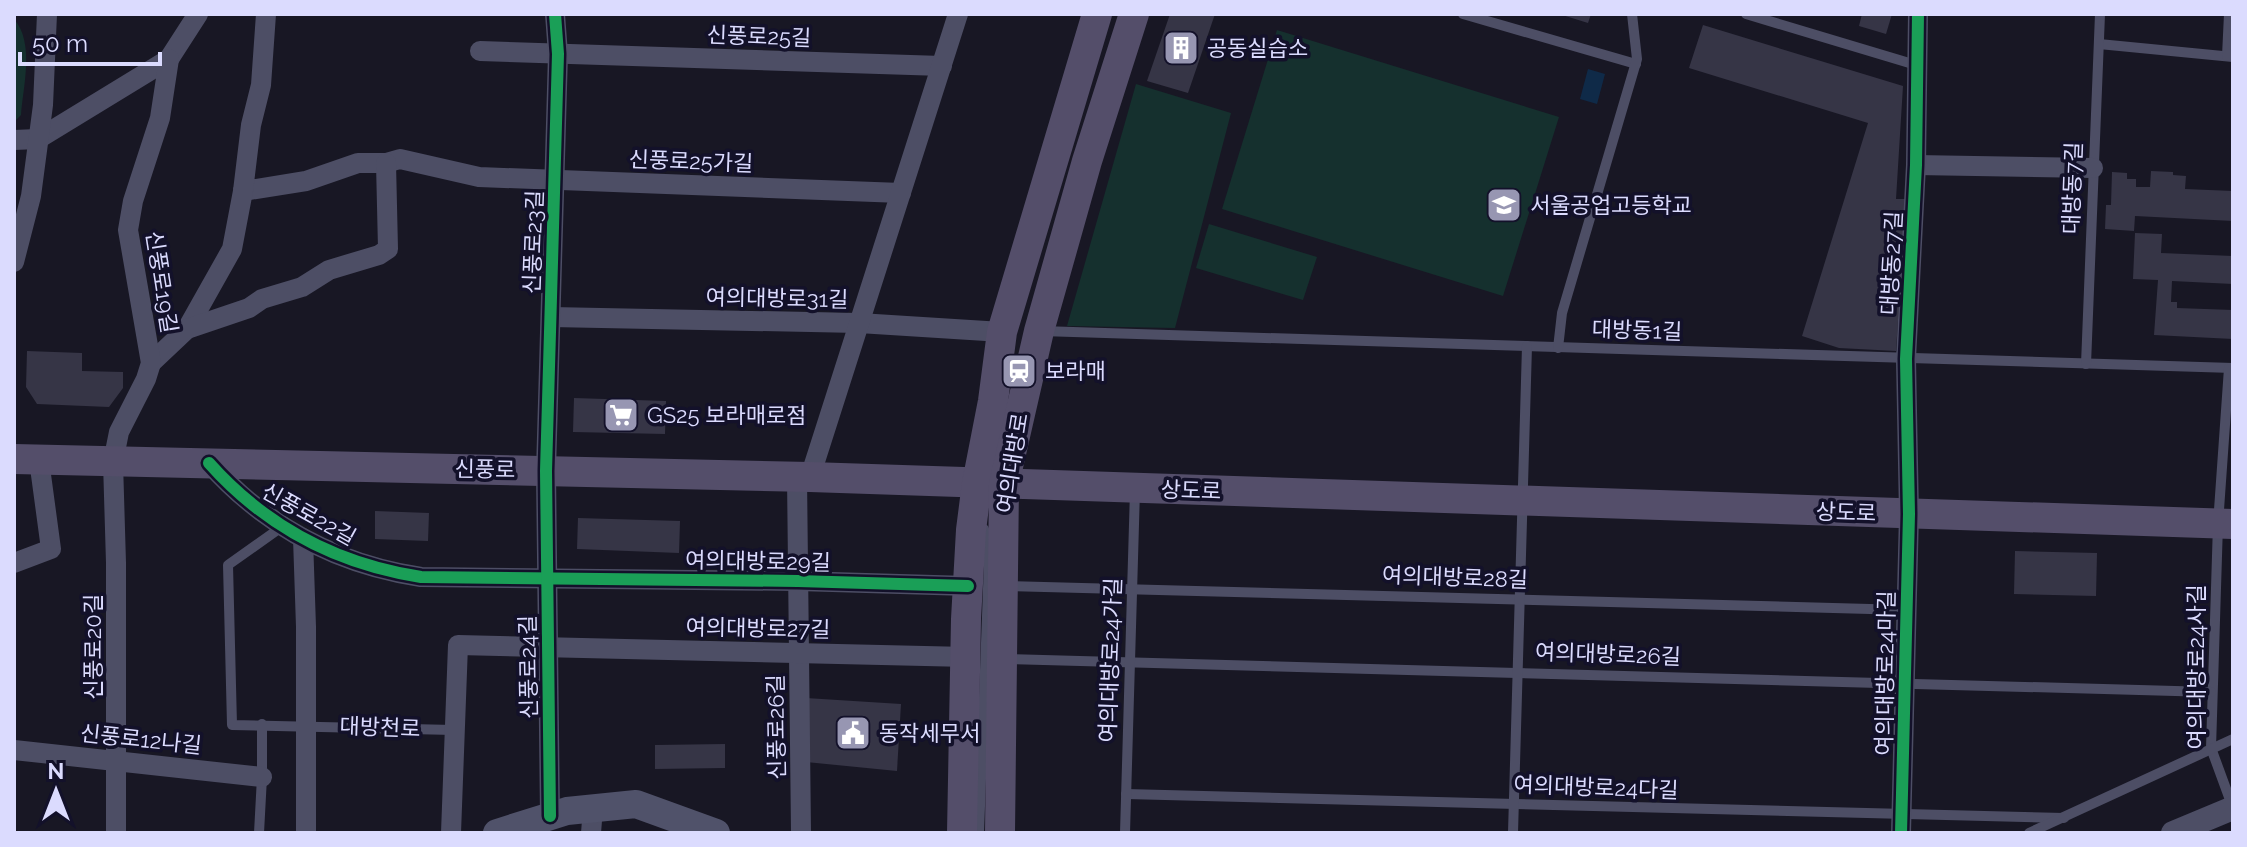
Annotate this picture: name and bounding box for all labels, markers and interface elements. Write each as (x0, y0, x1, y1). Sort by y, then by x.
scale bar (20, 16, 160, 66)
street label: 신풍로25길 (706, 21, 812, 51)
text: 50 m (32, 29, 88, 58)
building icon: 공동실습소 (1162, 29, 1200, 67)
place label: 공동실습소 (1207, 35, 1308, 61)
street label: 대방동7길 (2057, 141, 2087, 235)
street label: 신풍로25가길 (628, 146, 754, 176)
school or university icon: 서울공업고등학교 (1485, 186, 1523, 224)
street label: 신풍로23길 (518, 189, 548, 295)
place label: 서울공업고등학교 (1530, 192, 1692, 218)
street label: 대방동27길 (1875, 210, 1907, 316)
street label: 신풍로19길 (141, 229, 183, 335)
street label: 여의대방로31길 (705, 284, 849, 312)
street label: 대방동1길 (1591, 315, 1683, 345)
station icon: 보라매 (1000, 352, 1038, 390)
place label: 보라매 (1045, 358, 1106, 384)
supermarket icon: GS25 보라매로점 (602, 396, 640, 434)
place label: GS25 보라매로점 (647, 402, 806, 428)
street label: 여의대방로 (991, 411, 1033, 515)
street label: 신풍로 (454, 455, 516, 483)
street label: 상도로 (1160, 476, 1222, 504)
street label: 신풍로22길 (257, 477, 361, 551)
street label: 상도로 (1815, 498, 1877, 526)
street label: 여의대방로29길 (685, 547, 831, 575)
street label: 여의대방로28길 (1382, 561, 1528, 593)
street label: 여의대방로24가길 (1094, 577, 1126, 743)
street label: 여의대방로24사길 (2183, 584, 2209, 750)
street label: 여의대방로24마길 (1871, 590, 1899, 756)
street label: 신풍로20길 (80, 594, 106, 700)
street label: 여의대방로27길 (685, 614, 831, 642)
street label: 신풍로24길 (514, 615, 542, 719)
street label: 여의대방로26길 (1535, 638, 1681, 670)
street label: 신풍로26길 (762, 674, 790, 780)
street label: 대방천로 (339, 713, 421, 741)
public building icon: 동작세무서 (834, 714, 872, 752)
street label: 신풍로12나길 (79, 720, 203, 758)
place label: 동작세무서 (879, 720, 980, 746)
north arrow (16, 751, 96, 831)
text: N (48, 758, 64, 784)
street label: 여의대방로24다길 (1513, 771, 1679, 803)

